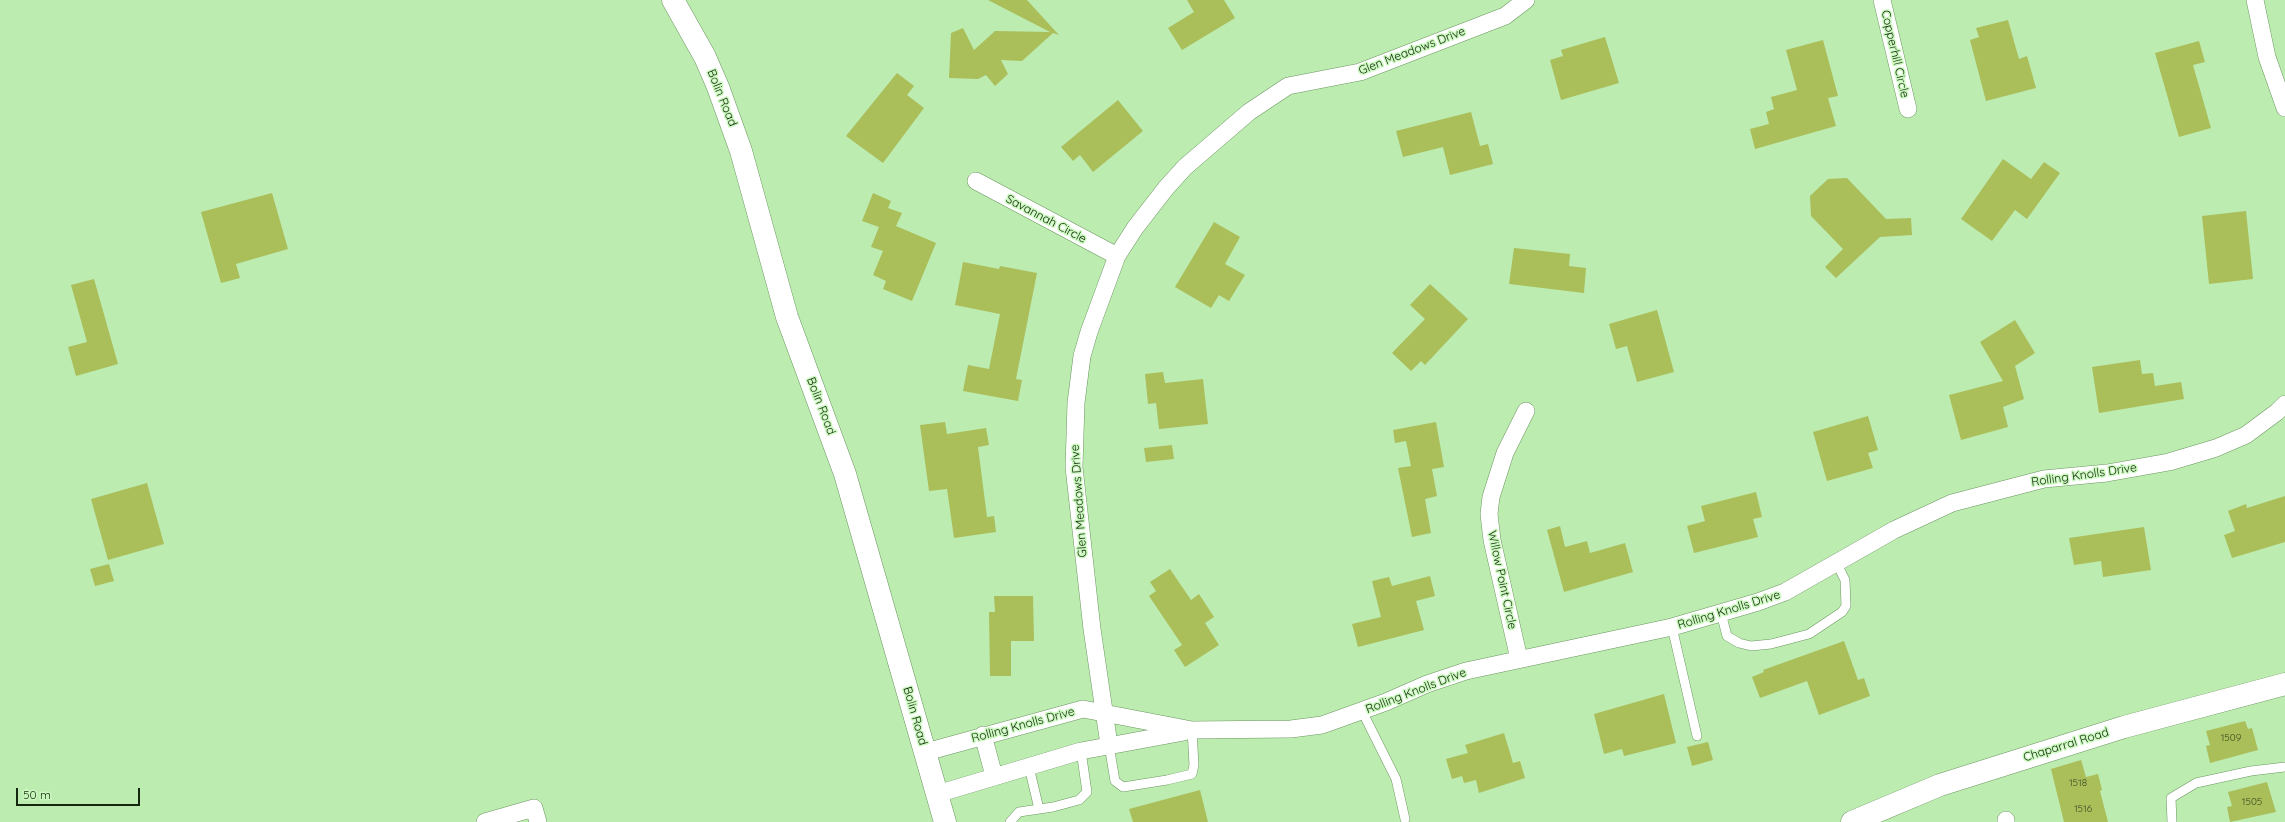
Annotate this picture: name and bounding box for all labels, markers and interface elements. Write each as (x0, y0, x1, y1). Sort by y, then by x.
street label: Copperhill Circle (1878, 9, 1912, 99)
street label: Glen Meadows Drive (1357, 24, 1467, 78)
street label: Bolin Road (704, 67, 740, 129)
street label: Savannah Circle (1003, 192, 1089, 246)
street label: Bolin Road (803, 375, 839, 437)
street label: Glen Meadows Drive (1068, 444, 1090, 558)
street label: Rolling Knolls Drive (2030, 460, 2138, 490)
street label: Willow Point Circle (1484, 529, 1520, 631)
street label: Rolling Knolls Drive (1676, 588, 1782, 632)
street label: Rolling Knolls Drive (1364, 665, 1468, 717)
street label: Bolin Road (900, 685, 930, 747)
street label: Rolling Knolls Drive (970, 704, 1076, 746)
street label: Chaparral Road (2022, 725, 2110, 765)
house number: 1509 (2221, 732, 2241, 744)
house number: 1518 (2069, 777, 2087, 789)
scale bar (18, 780, 142, 806)
text: 50 m (23, 787, 51, 802)
house number: 1505 (2242, 796, 2262, 808)
house number: 1516 (2074, 803, 2092, 815)

